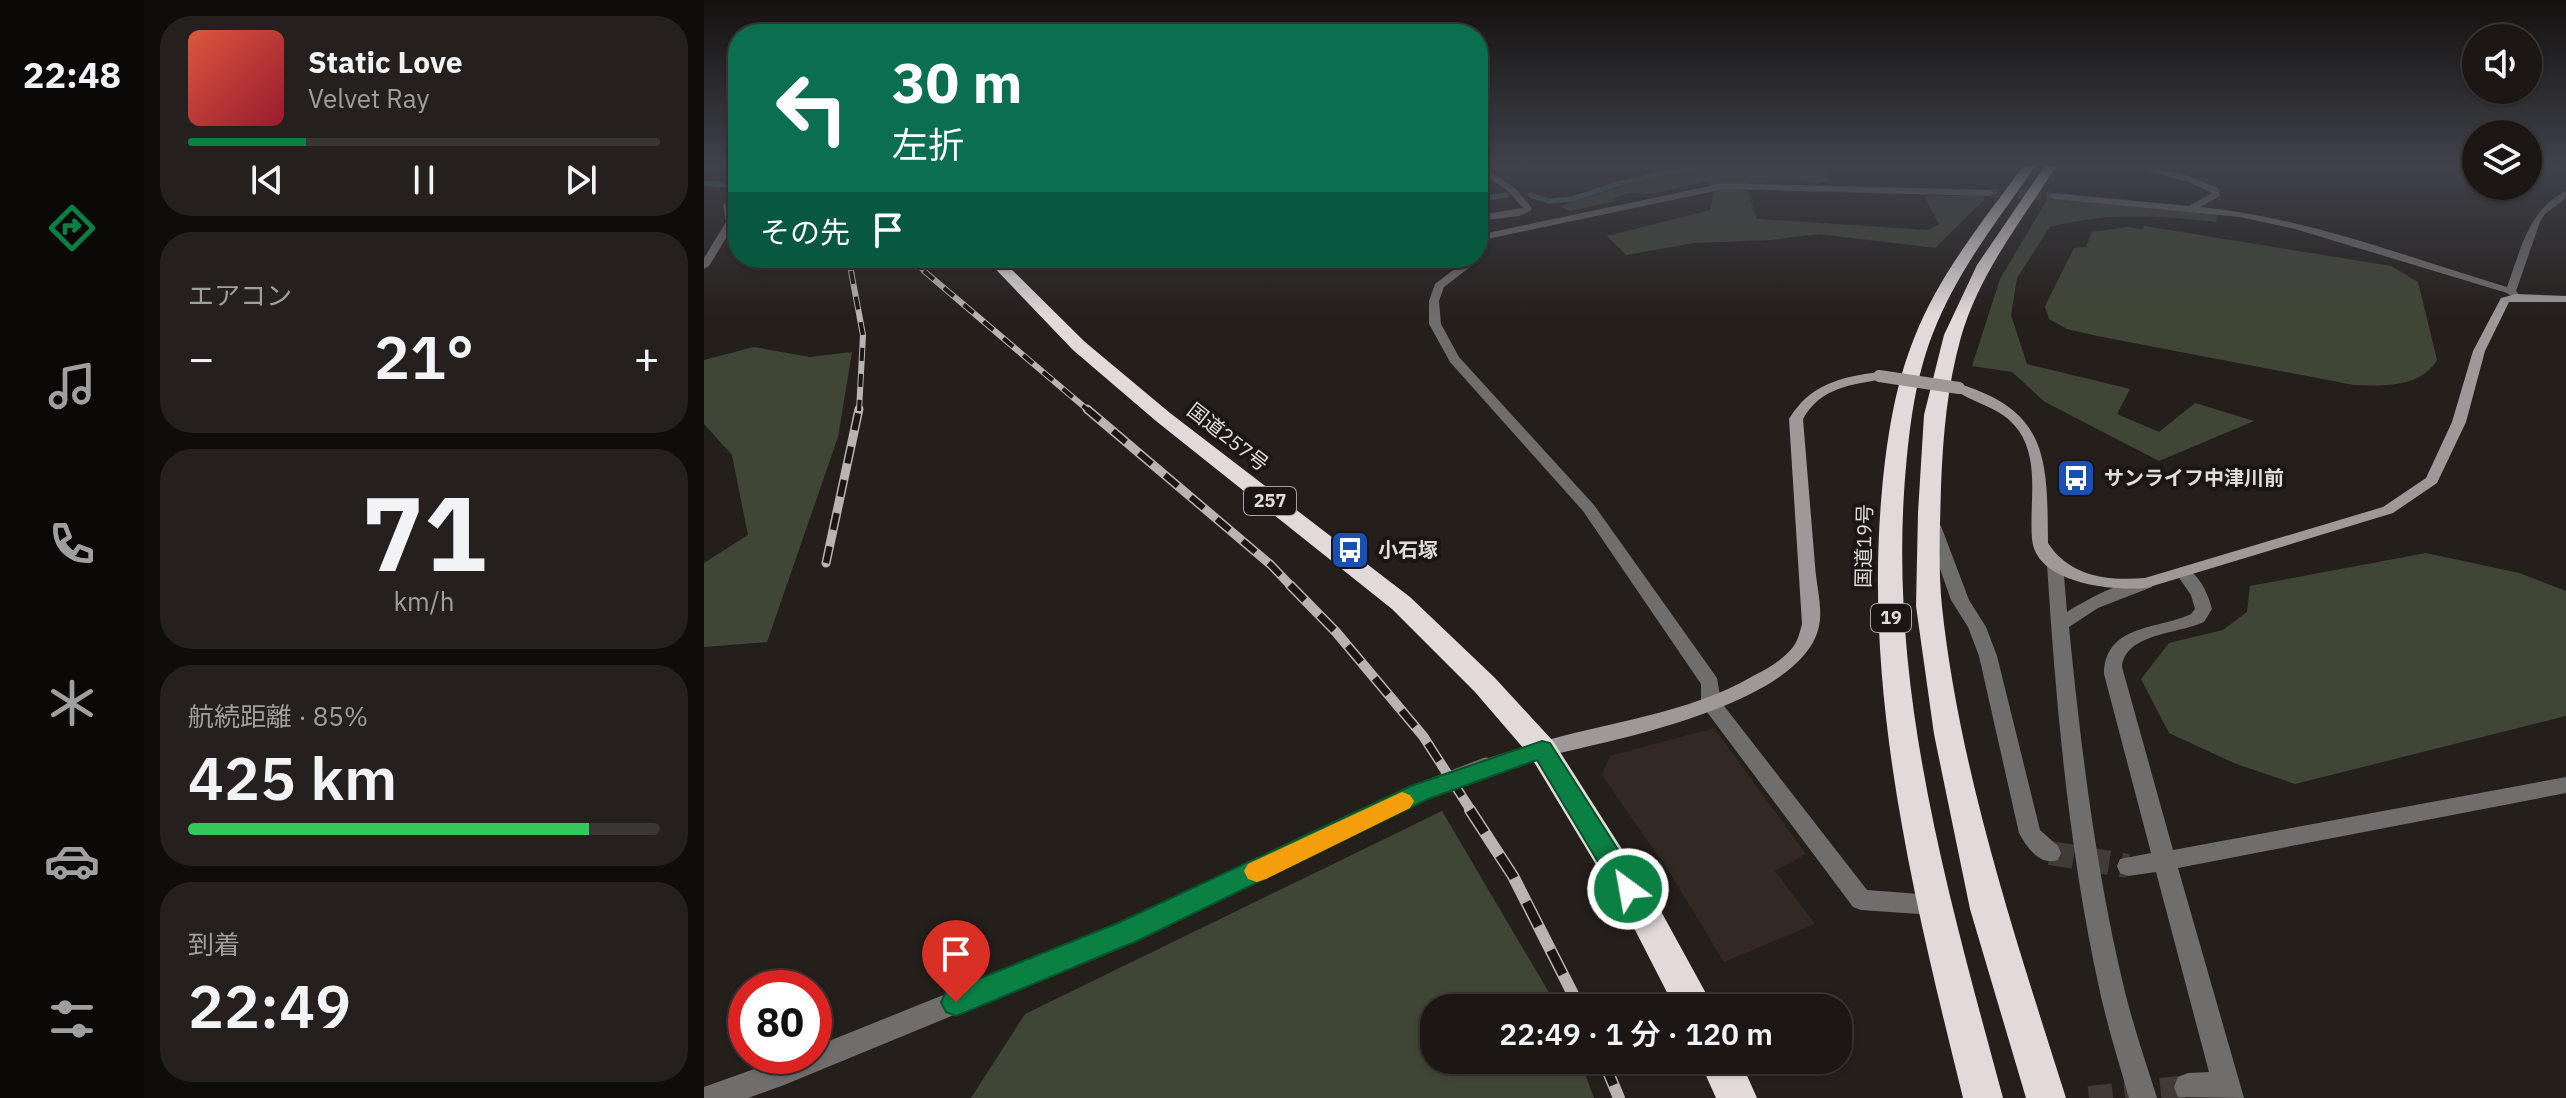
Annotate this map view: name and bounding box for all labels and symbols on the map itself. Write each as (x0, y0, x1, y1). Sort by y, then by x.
street label: 国道257号 (1182, 396, 1274, 477)
bus stop icon: サンライフ中津川前 (2055, 457, 2097, 499)
place label: サンライフ中津川前 (2104, 464, 2284, 491)
road number: 257 (1244, 487, 1296, 515)
street label: 国道19号 (1849, 504, 1878, 588)
bus stop icon: 小石塚 (1329, 529, 1371, 571)
place label: 小石塚 (1378, 536, 1438, 563)
road number: 19 (1871, 604, 1911, 632)
position arrow (1586, 847, 1670, 931)
pin (922, 920, 990, 1002)
speed limit sign: 80 (728, 970, 832, 1074)

